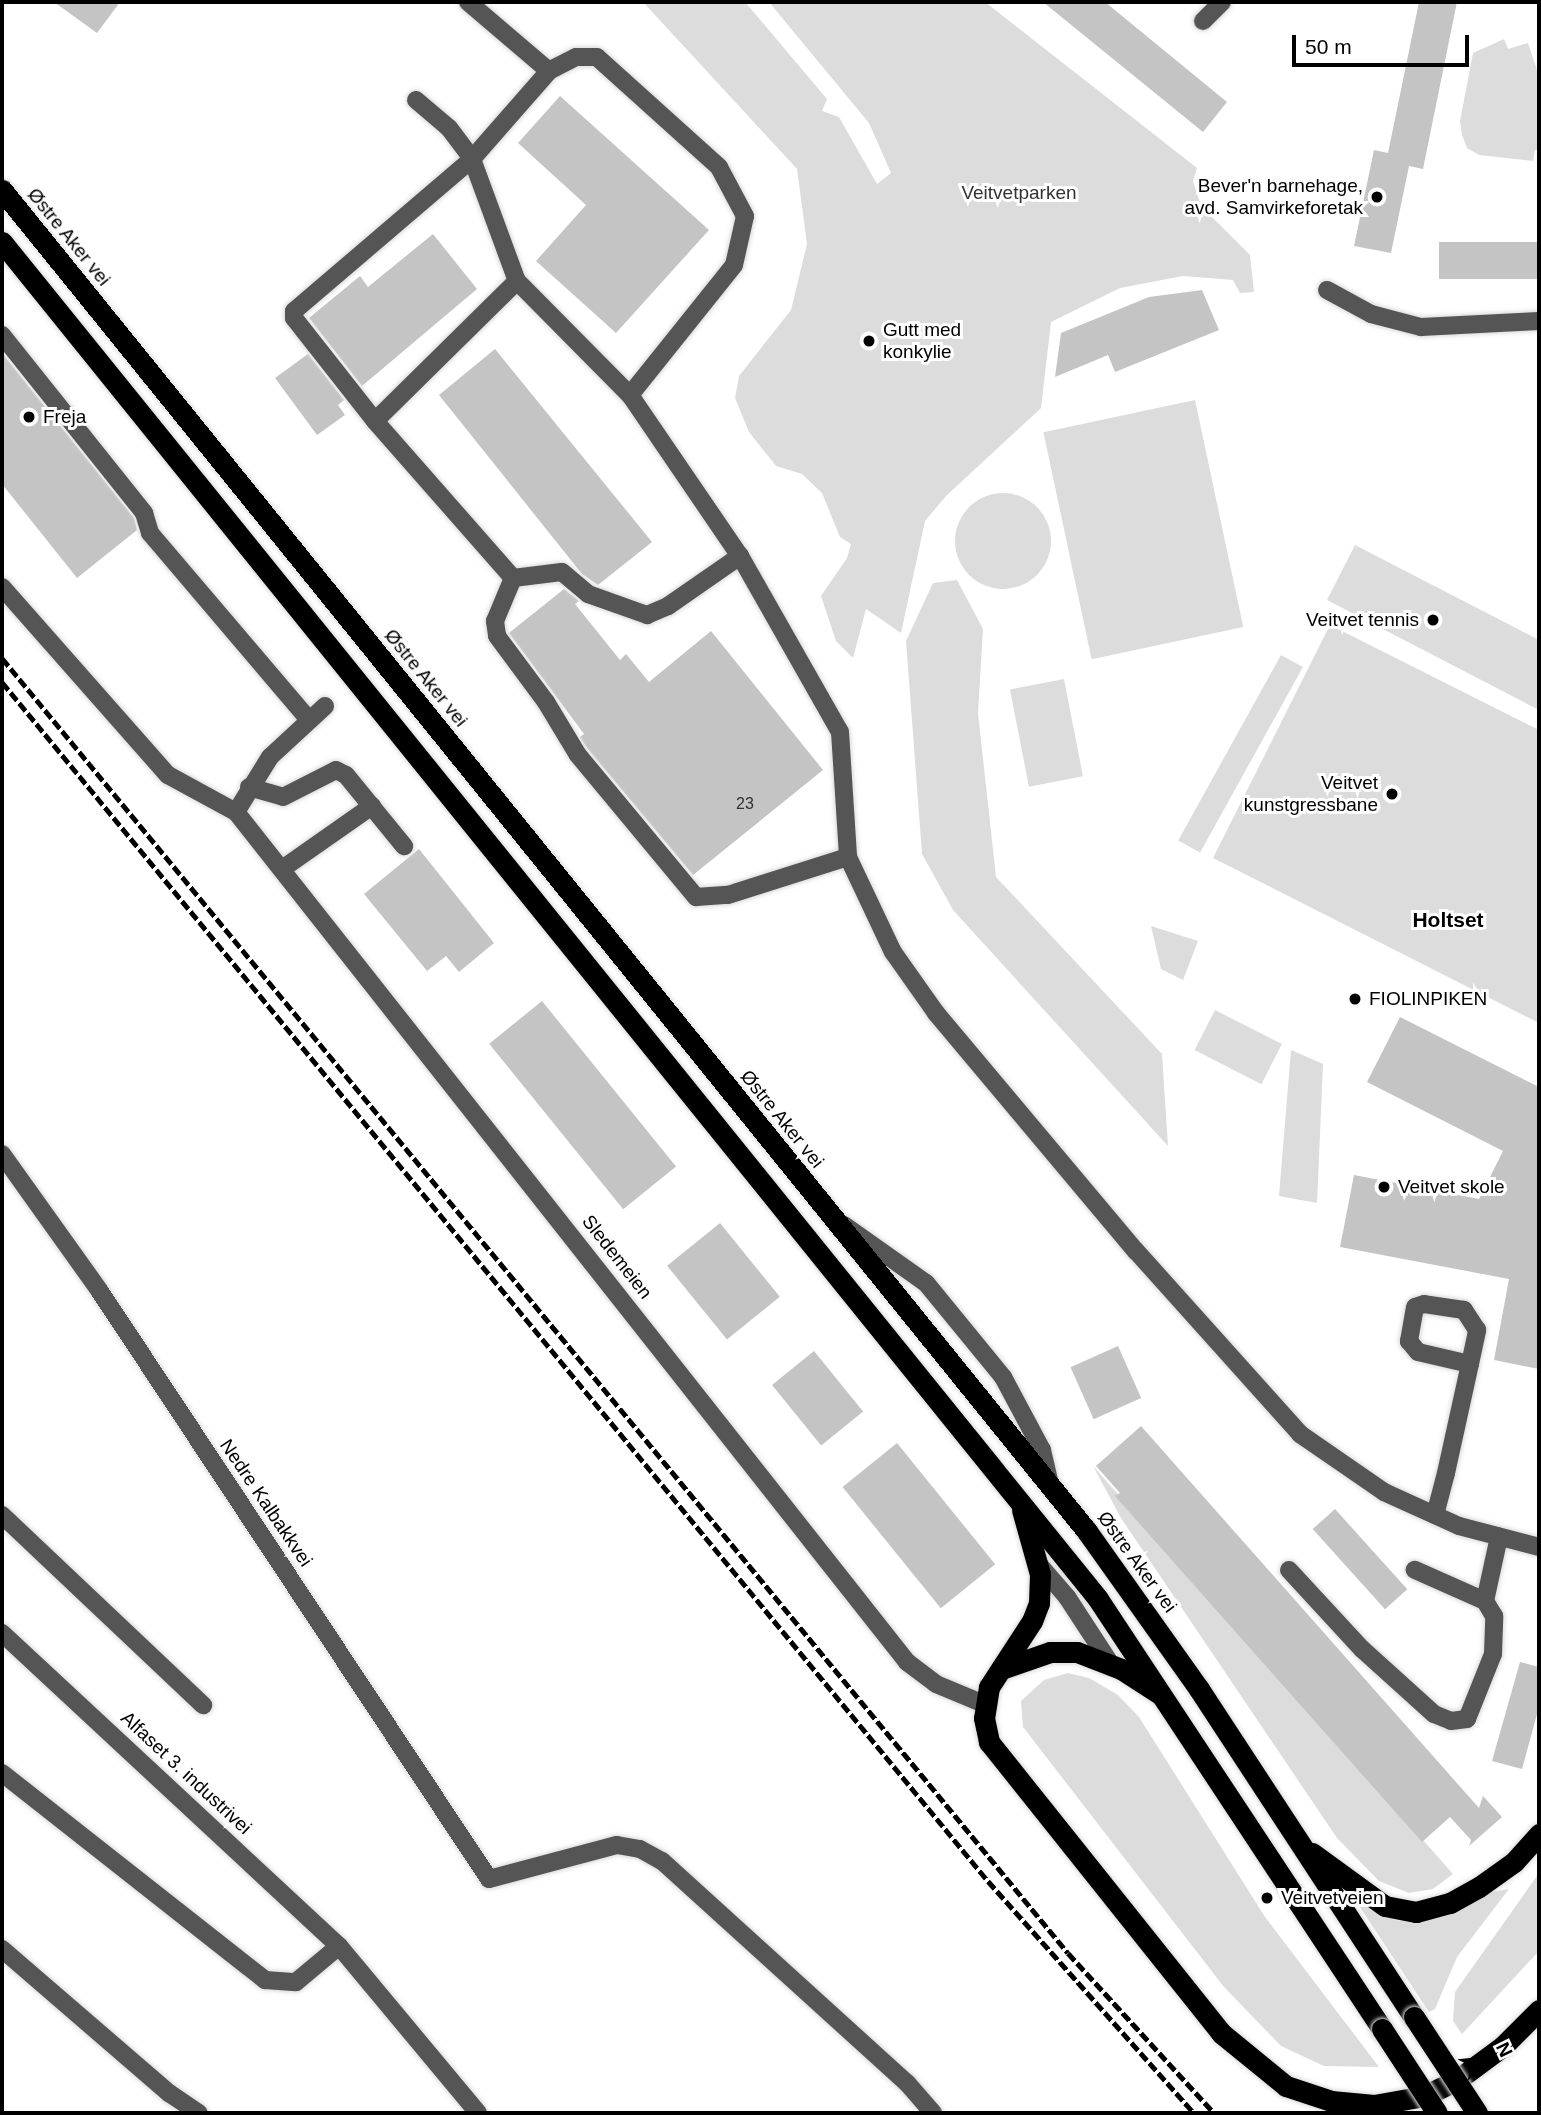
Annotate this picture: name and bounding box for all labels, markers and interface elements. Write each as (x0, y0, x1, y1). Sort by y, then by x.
scale bar (1296, 21, 1473, 65)
text: 50 m (1305, 35, 1352, 58)
place label: Bever'n barnehage, avd. Samvirkeforetak (1185, 175, 1363, 219)
park label: Veitvetparken (961, 182, 1077, 204)
street label: Østre Aker vei (22, 183, 116, 291)
marker: Bever'n barnehage, avd. Samvirkeforetak (1369, 189, 1385, 205)
place label: Gutt med konkylie (883, 319, 961, 363)
marker: Gutt med konkylie (861, 333, 877, 349)
place label: Freja (43, 406, 86, 428)
marker: Freja (21, 409, 37, 425)
place label: Veitvet tennis (1306, 609, 1419, 631)
marker: Veitvet tennis (1425, 612, 1441, 628)
street label: Østre Aker vei (379, 624, 473, 732)
place label: Veitvet kunstgressbane (1244, 772, 1378, 816)
marker: Veitvet kunstgressbane (1384, 786, 1400, 802)
house number: 23 (736, 794, 754, 814)
district label: Holtset (1412, 907, 1484, 933)
place label: FIOLINPIKEN (1369, 988, 1487, 1010)
marker: FIOLINPIKEN (1347, 991, 1363, 1007)
street label: Østre Aker vei (735, 1065, 829, 1173)
place label: Veitvet skole (1398, 1176, 1505, 1198)
marker: Veitvet skole (1376, 1179, 1392, 1195)
street label: Sledemeien (577, 1210, 657, 1304)
street label: Nedre Kalbakkvei (215, 1435, 317, 1571)
street label: Østre Aker vei (1092, 1507, 1182, 1617)
street label: Alfaset 3. industrivei (116, 1707, 256, 1839)
place label: Veitvetveien (1281, 1887, 1383, 1909)
marker: Veitvetveien (1259, 1890, 1275, 1906)
north arrow (1450, 2024, 1520, 2094)
text: N (1492, 2039, 1517, 2060)

